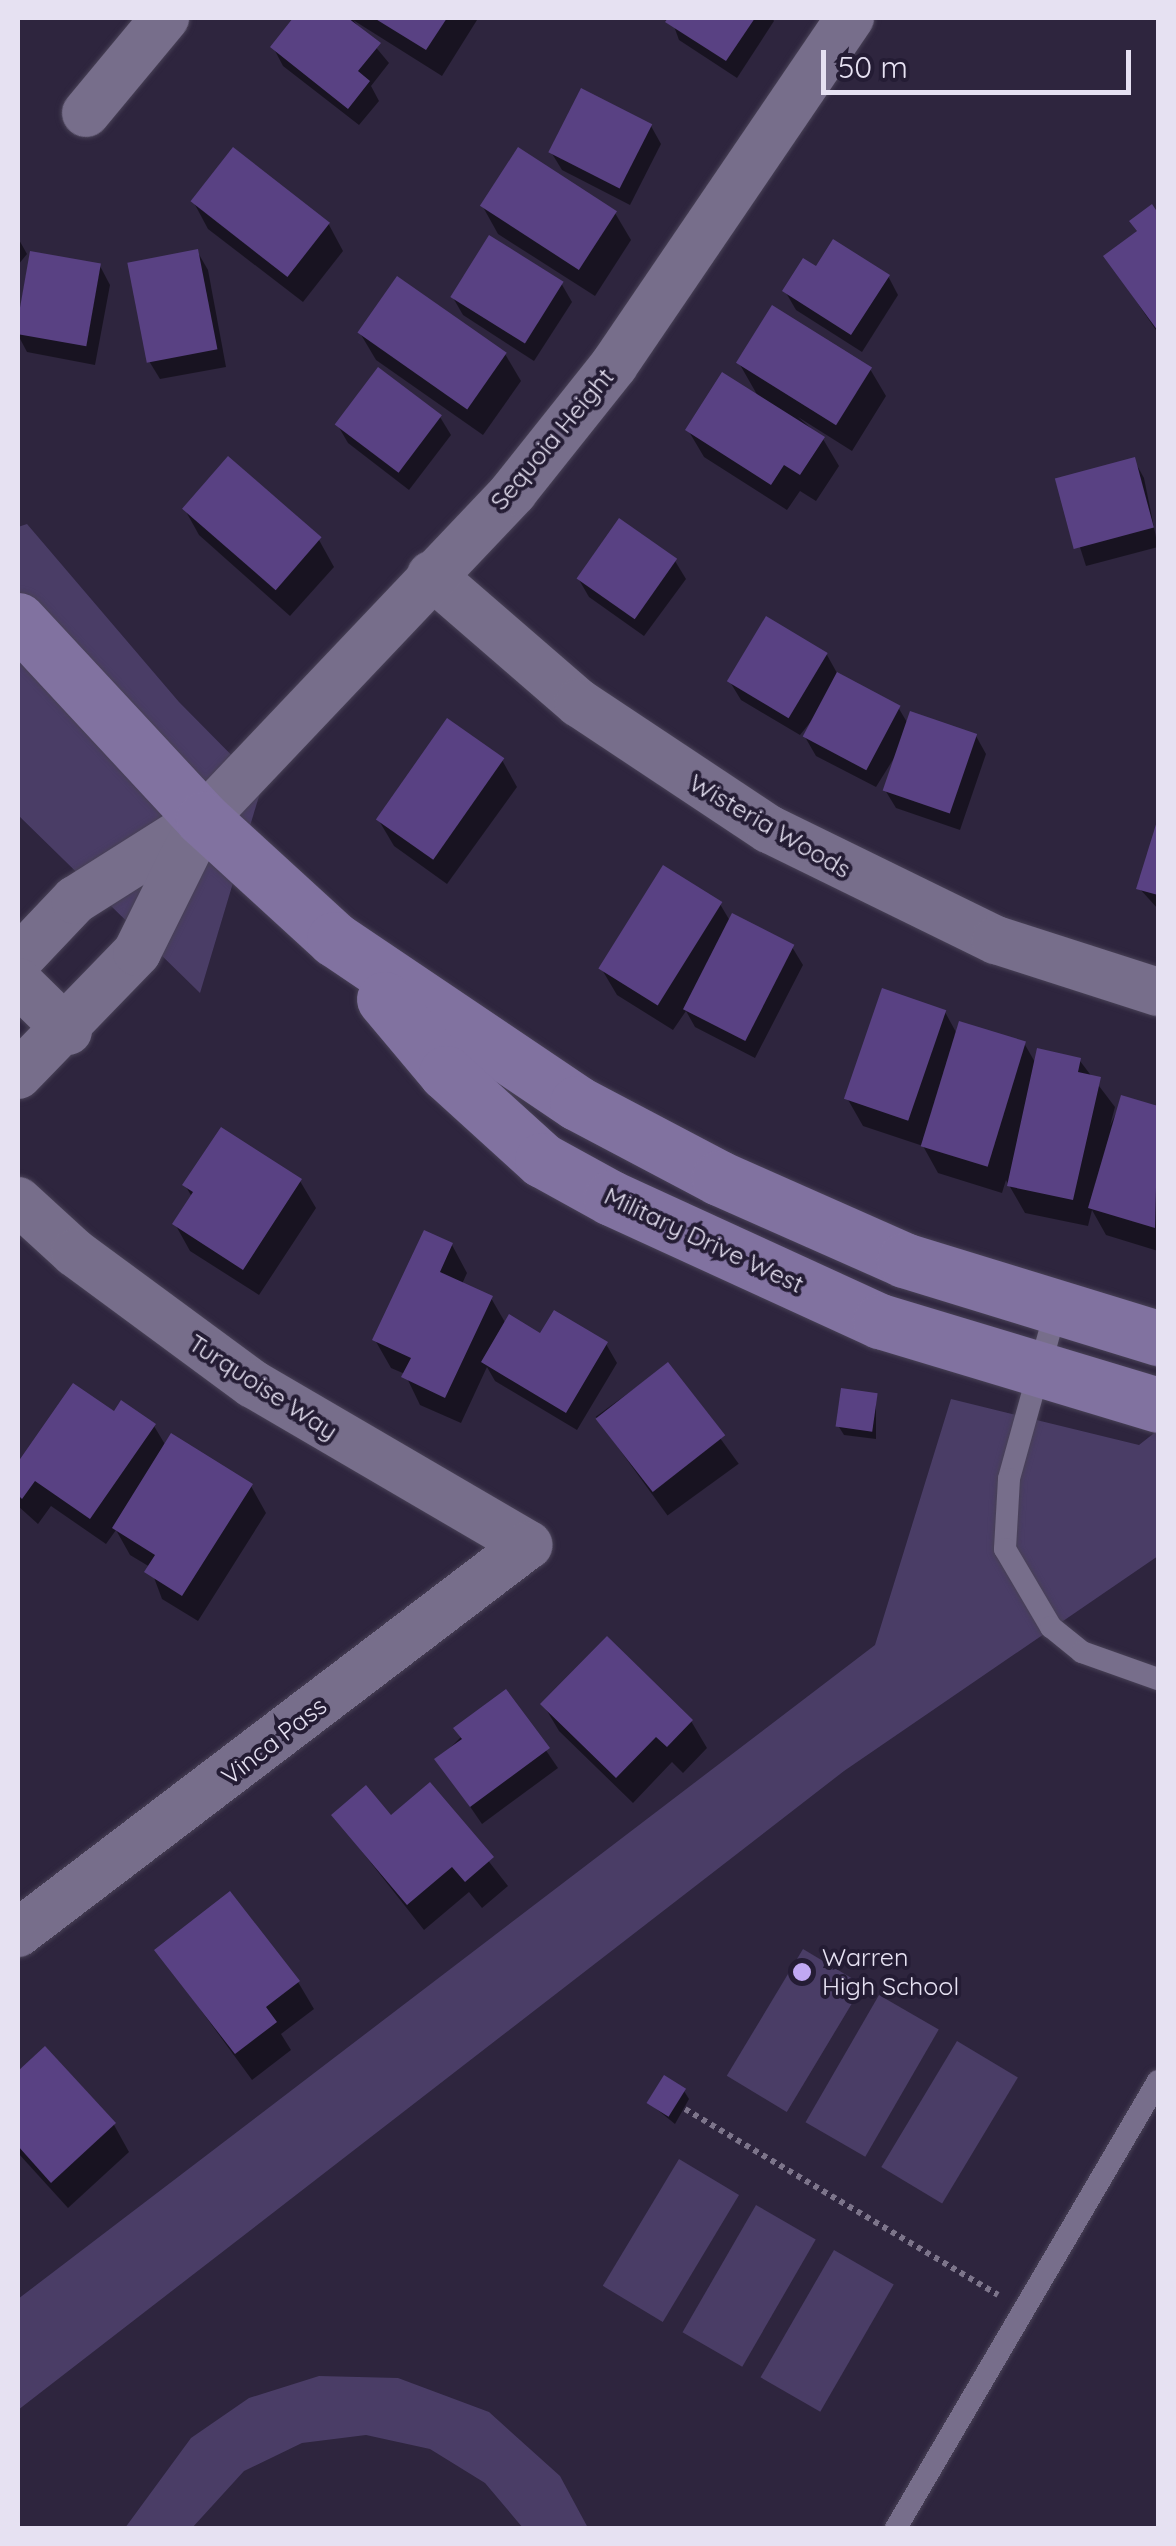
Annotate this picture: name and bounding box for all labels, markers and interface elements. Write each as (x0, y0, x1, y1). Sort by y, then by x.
scale bar (826, 30, 1136, 92)
text: 50 m (838, 48, 908, 86)
street label: Sequoia Height (484, 362, 620, 516)
street label: Wisteria Woods (684, 768, 856, 884)
street label: Military Drive West (600, 1181, 808, 1299)
street label: Turquoise Way (183, 1328, 343, 1446)
street label: Vinca Pass (216, 1691, 332, 1791)
place label: Warren High School (822, 1943, 959, 2002)
marker: Warren High School (791, 1961, 813, 1983)

